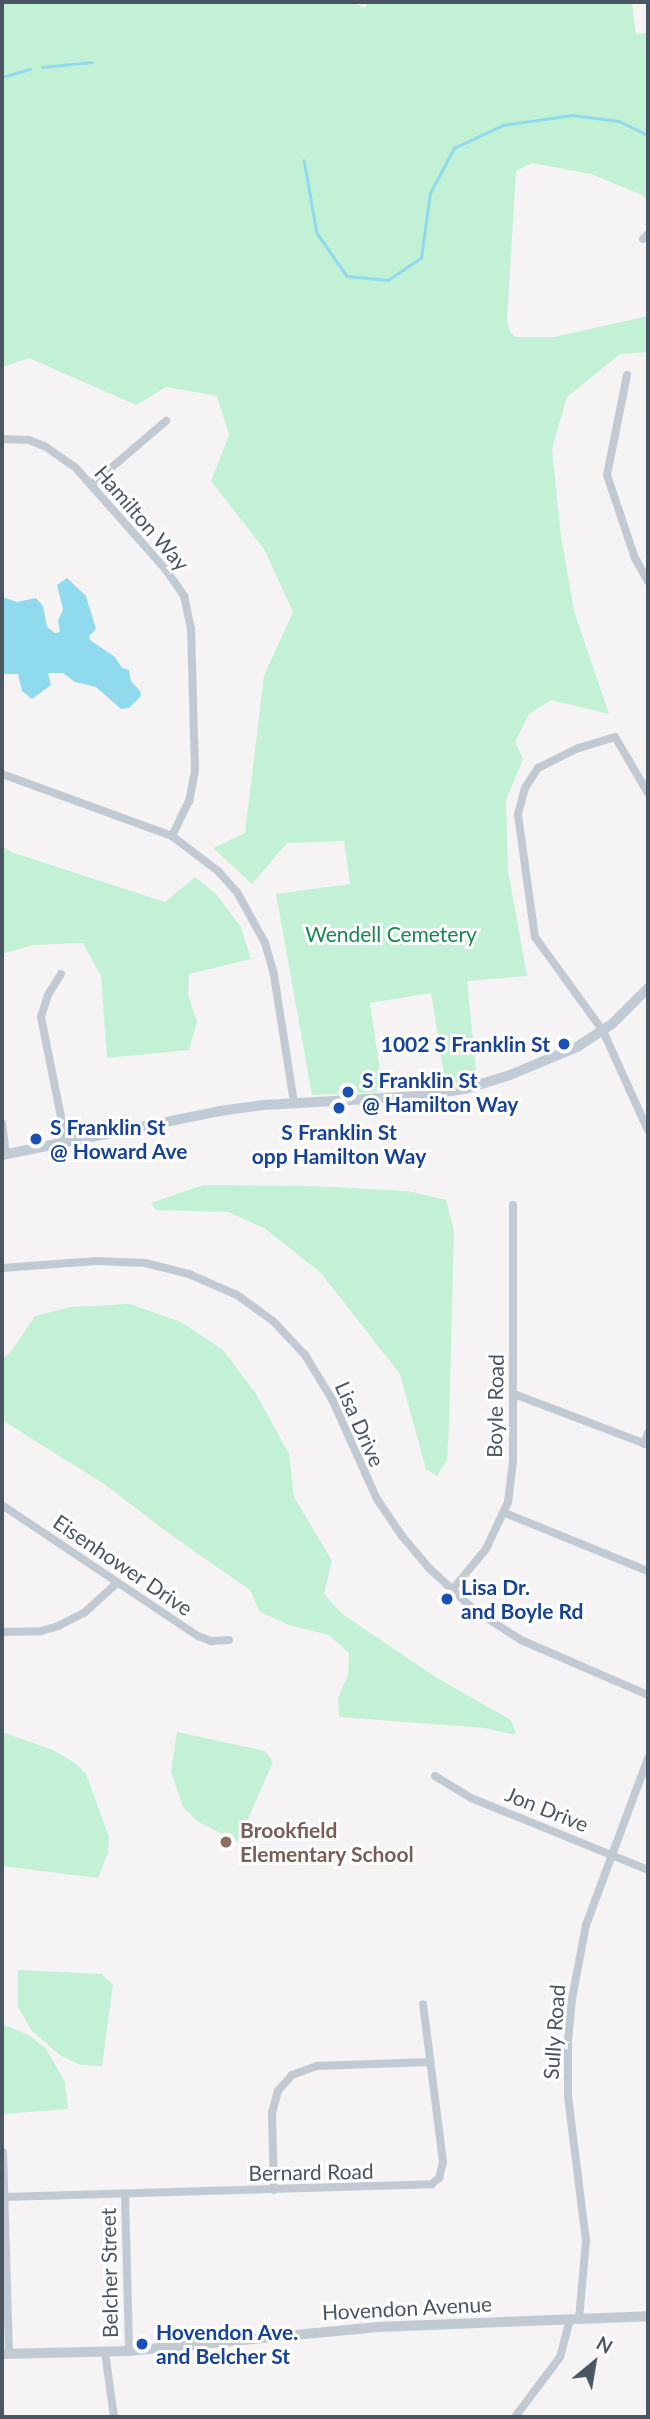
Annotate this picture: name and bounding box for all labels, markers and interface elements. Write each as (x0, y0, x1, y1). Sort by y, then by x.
street label: Hamilton Way (89, 460, 195, 576)
park label: Wendell Cemetery (305, 921, 477, 947)
place label: 1002 S Franklin St (381, 1031, 550, 1057)
marker: 1002 S Franklin St (556, 1036, 572, 1052)
place label: S Franklin St @ Hamilton Way (362, 1067, 518, 1117)
marker: S Franklin St @ Hamilton Way (340, 1084, 356, 1100)
marker: S Franklin St opp Hamilton Way (331, 1100, 347, 1116)
place label: S Franklin St @ Howard Ave (50, 1114, 188, 1164)
place label: S Franklin St opp Hamilton Way (252, 1119, 426, 1169)
marker: S Franklin St @ Howard Ave (28, 1131, 44, 1147)
street label: Boyle Road (481, 1354, 509, 1458)
street label: Lisa Drive (330, 1377, 390, 1471)
street label: Eisenhower Drive (48, 1509, 198, 1621)
place label: Lisa Dr. and Boyle Rd (461, 1574, 583, 1624)
marker: Lisa Dr. and Boyle Rd (439, 1591, 455, 1607)
street label: Jon Drive (502, 1781, 592, 1837)
place label: Brookfield Elementary School (240, 1817, 414, 1867)
marker: Brookfield Elementary School (218, 1834, 234, 1850)
street label: Sully Road (538, 1983, 570, 2081)
street label: Bernard Road (248, 2158, 374, 2186)
street label: Belcher Street (95, 2207, 123, 2339)
street label: Hovendon Avenue (321, 2291, 493, 2325)
place label: Hovendon Ave. and Belcher St (156, 2319, 299, 2369)
north arrow (559, 2328, 629, 2398)
text: N (593, 2331, 617, 2358)
marker: Hovendon Ave. and Belcher St (134, 2336, 150, 2352)

